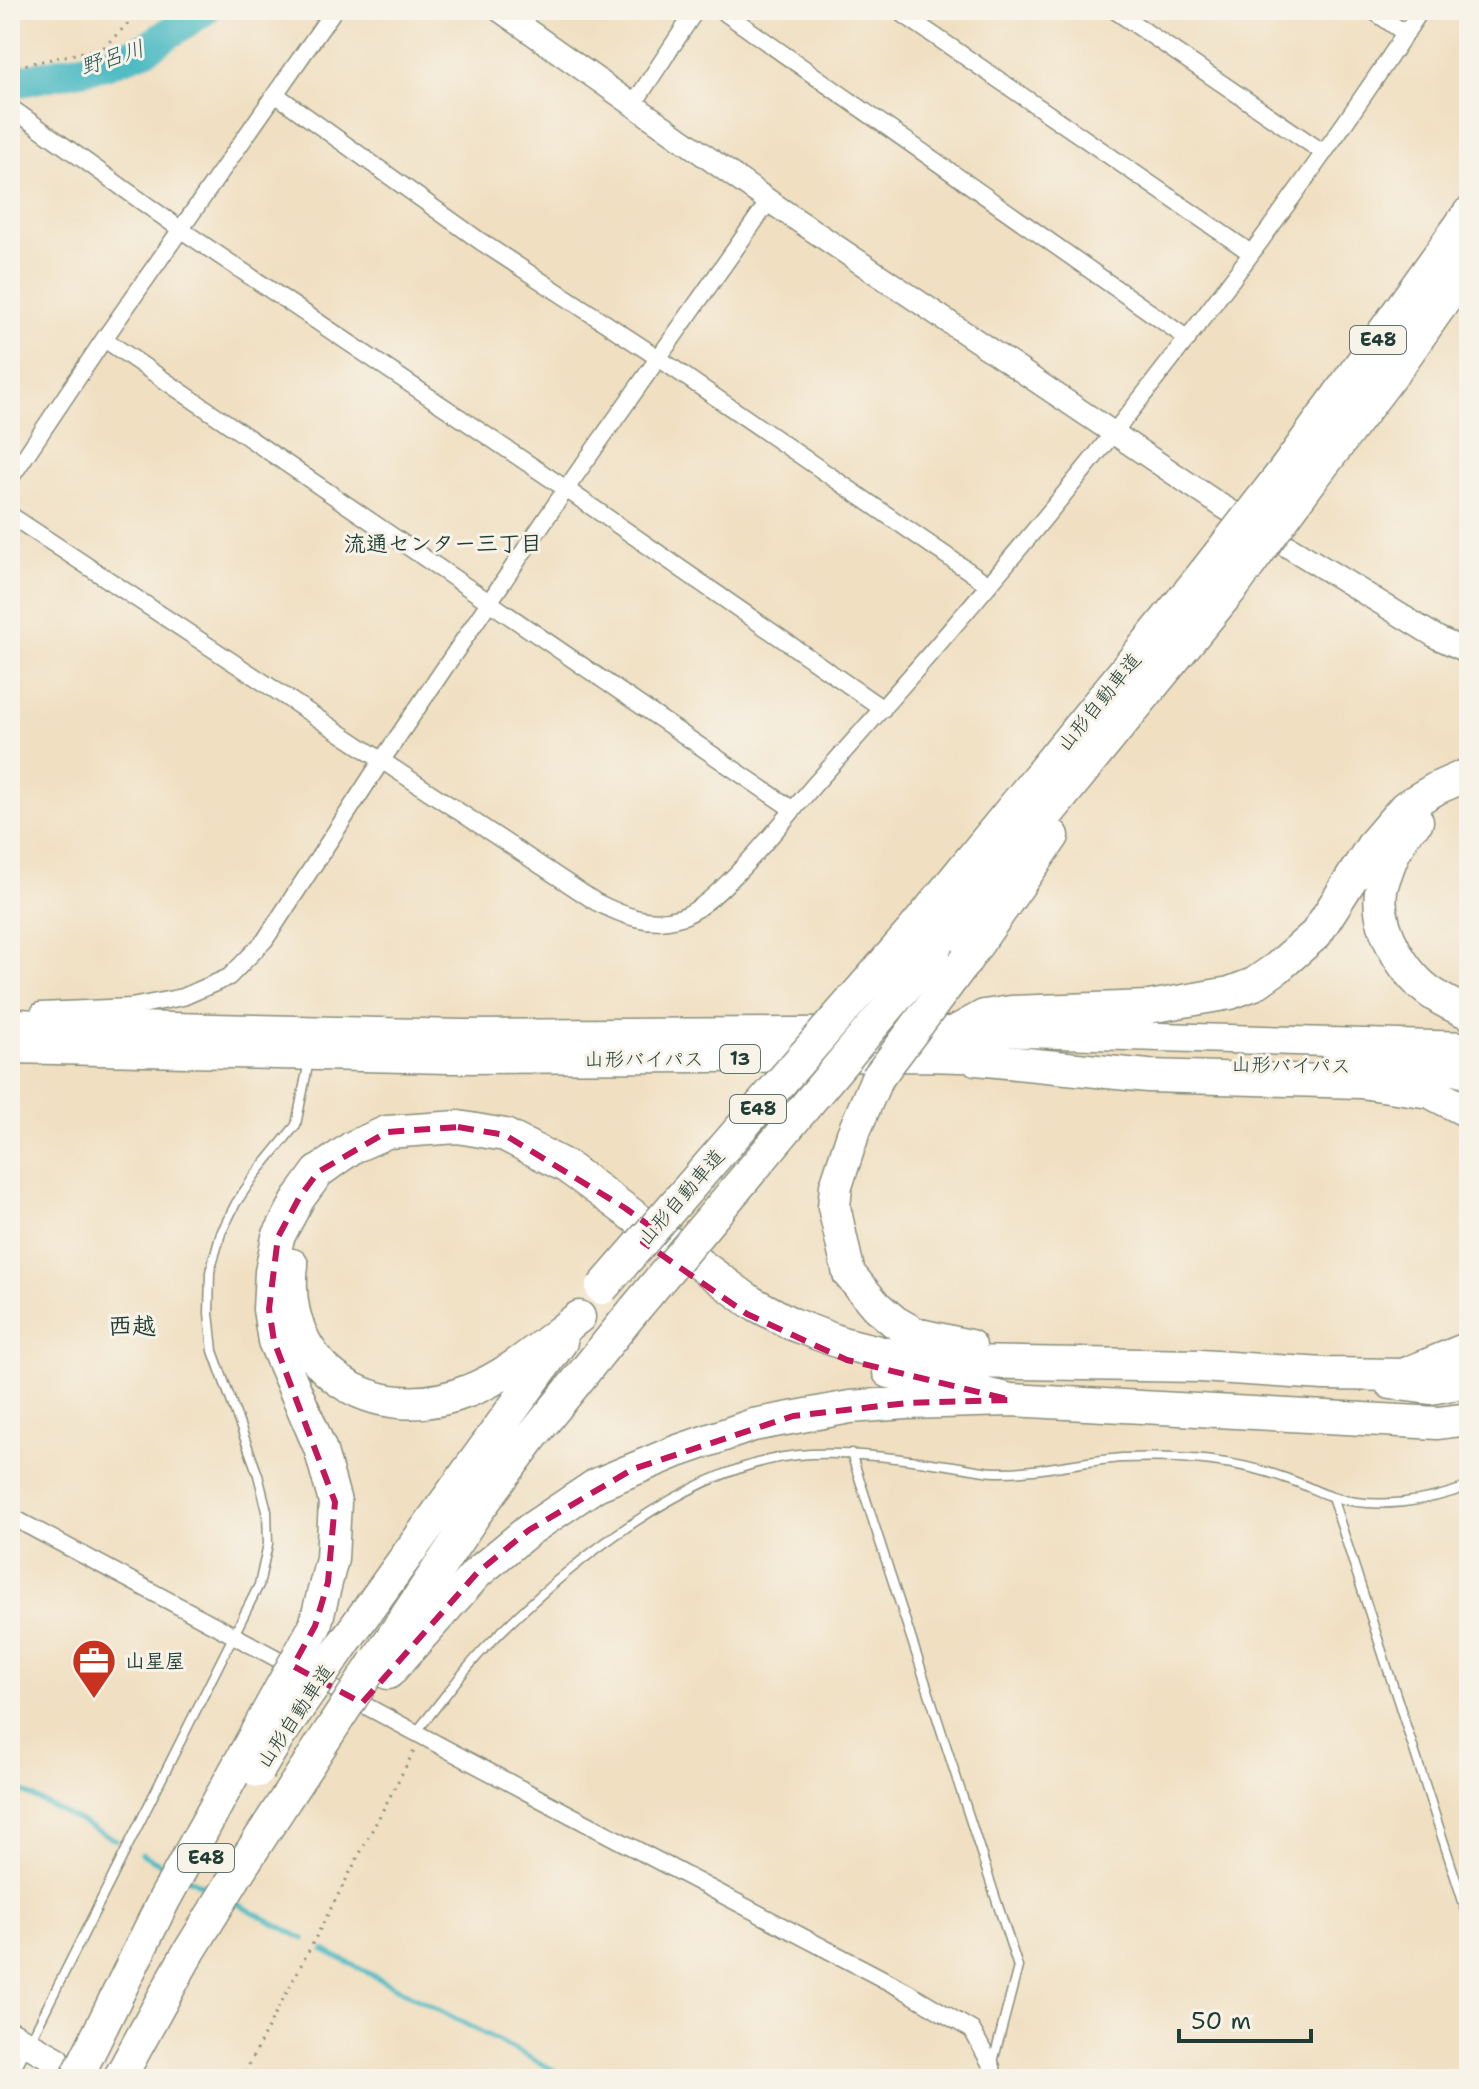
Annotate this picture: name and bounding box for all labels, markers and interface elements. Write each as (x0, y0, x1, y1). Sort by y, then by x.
water label: 野呂川 (76, 33, 148, 81)
road number: E48 (1350, 326, 1406, 354)
district label: 流通センター三丁目 (344, 529, 542, 558)
street label: 山形自動車道 (1051, 647, 1147, 757)
road number: 13 (720, 1045, 760, 1073)
street label: 山形バイパス (584, 1046, 704, 1072)
street label: 山形バイパス (1231, 1051, 1351, 1079)
road number: E48 (730, 1095, 786, 1123)
street label: 山形自動車道 (632, 1143, 730, 1251)
district label: 西越 (108, 1310, 156, 1342)
office icon: 山星屋 (70, 1637, 118, 1700)
place label: 山星屋 (125, 1648, 185, 1674)
street label: 山形自動車道 (251, 1659, 339, 1773)
road number: E48 (178, 1844, 234, 1872)
scale bar (1179, 1993, 1311, 2043)
text: 50 m (1191, 2005, 1251, 2037)

